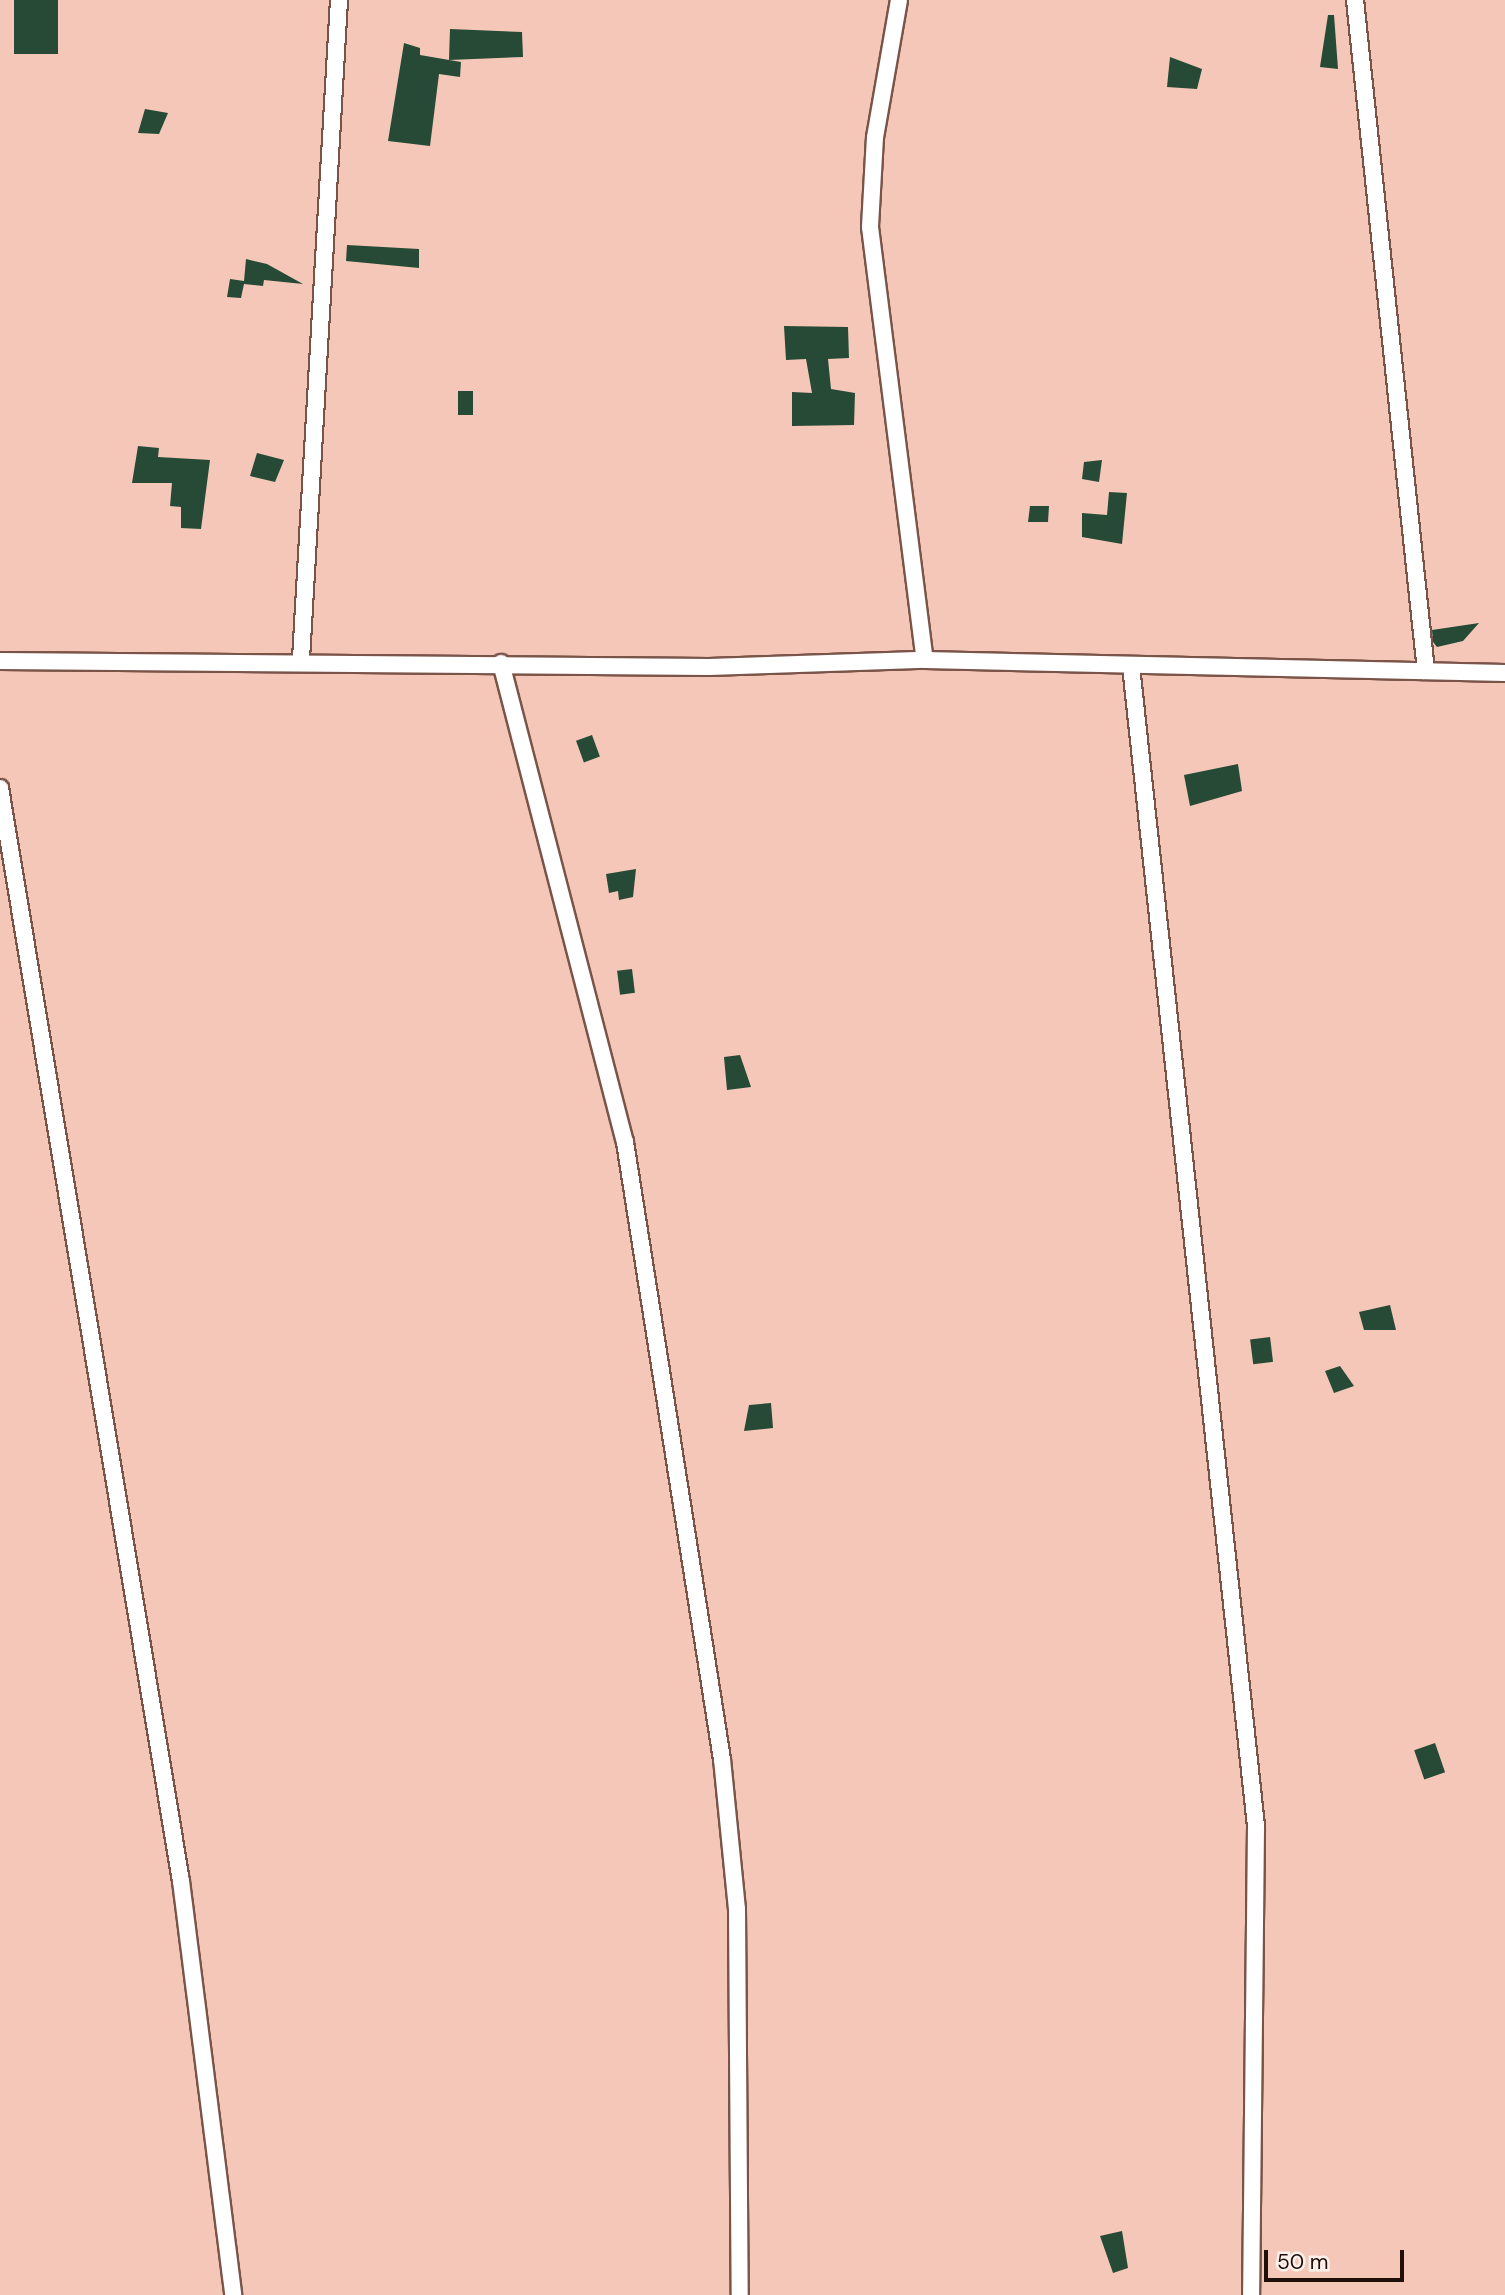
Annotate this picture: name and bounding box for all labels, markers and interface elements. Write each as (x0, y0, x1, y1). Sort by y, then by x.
scale bar (1267, 2236, 1407, 2280)
text: 50 m (1277, 2248, 1328, 2276)

